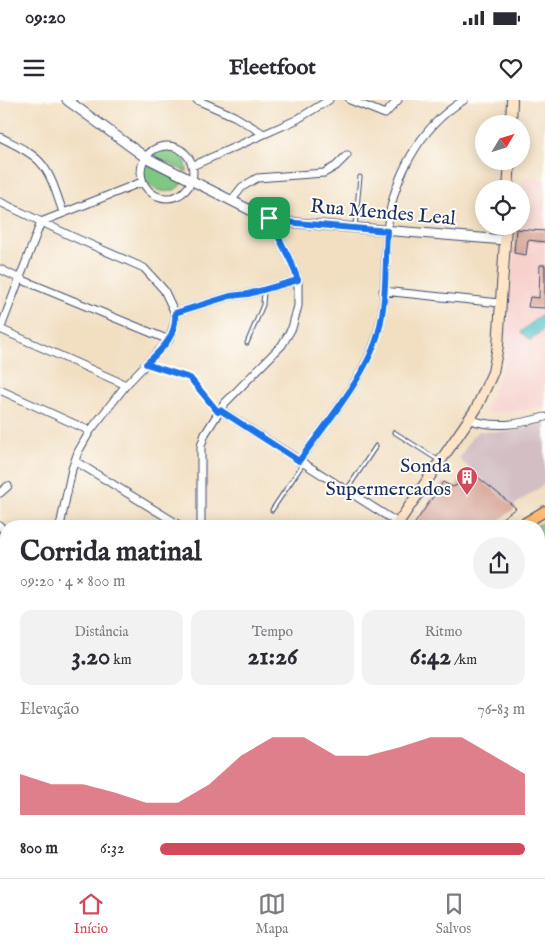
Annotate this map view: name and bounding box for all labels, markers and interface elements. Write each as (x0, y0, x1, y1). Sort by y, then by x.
text: 09:20 (25, 6, 66, 30)
icon: menu (20, 54, 48, 82)
text: Fleetfoot (229, 54, 316, 82)
icon: heart (497, 54, 525, 82)
north arrow (475, 115, 530, 170)
map controls (475, 115, 530, 235)
button: locate (475, 180, 530, 235)
street label: Rua Mendes Leal (309, 194, 457, 232)
pin (248, 197, 290, 239)
icon: arrive (255, 204, 283, 232)
place label: Sonda Supermercados (325, 454, 451, 502)
building icon: Sonda Supermercados (455, 465, 479, 496)
text: Corrida matinal (20, 535, 202, 570)
button: share (473, 537, 525, 589)
text: 09:20 · 4 × 800 m (20, 572, 125, 592)
text: Distância (74, 623, 129, 641)
text: Tempo (252, 623, 293, 641)
text: Ritmo (425, 623, 462, 641)
text: 3.20 (71, 641, 110, 673)
text: 21:26 (248, 641, 297, 673)
text: 6:42 (410, 641, 451, 673)
text: km (110, 651, 132, 669)
text: /km (451, 651, 477, 669)
text: Elevação (20, 700, 79, 720)
text: 76–83 m (477, 700, 525, 720)
text: 800 m (20, 839, 58, 859)
text: 6:32 (100, 839, 124, 859)
tab: Início (74, 890, 108, 938)
tab: Mapa (256, 890, 288, 938)
tab: Salvos (436, 890, 471, 938)

